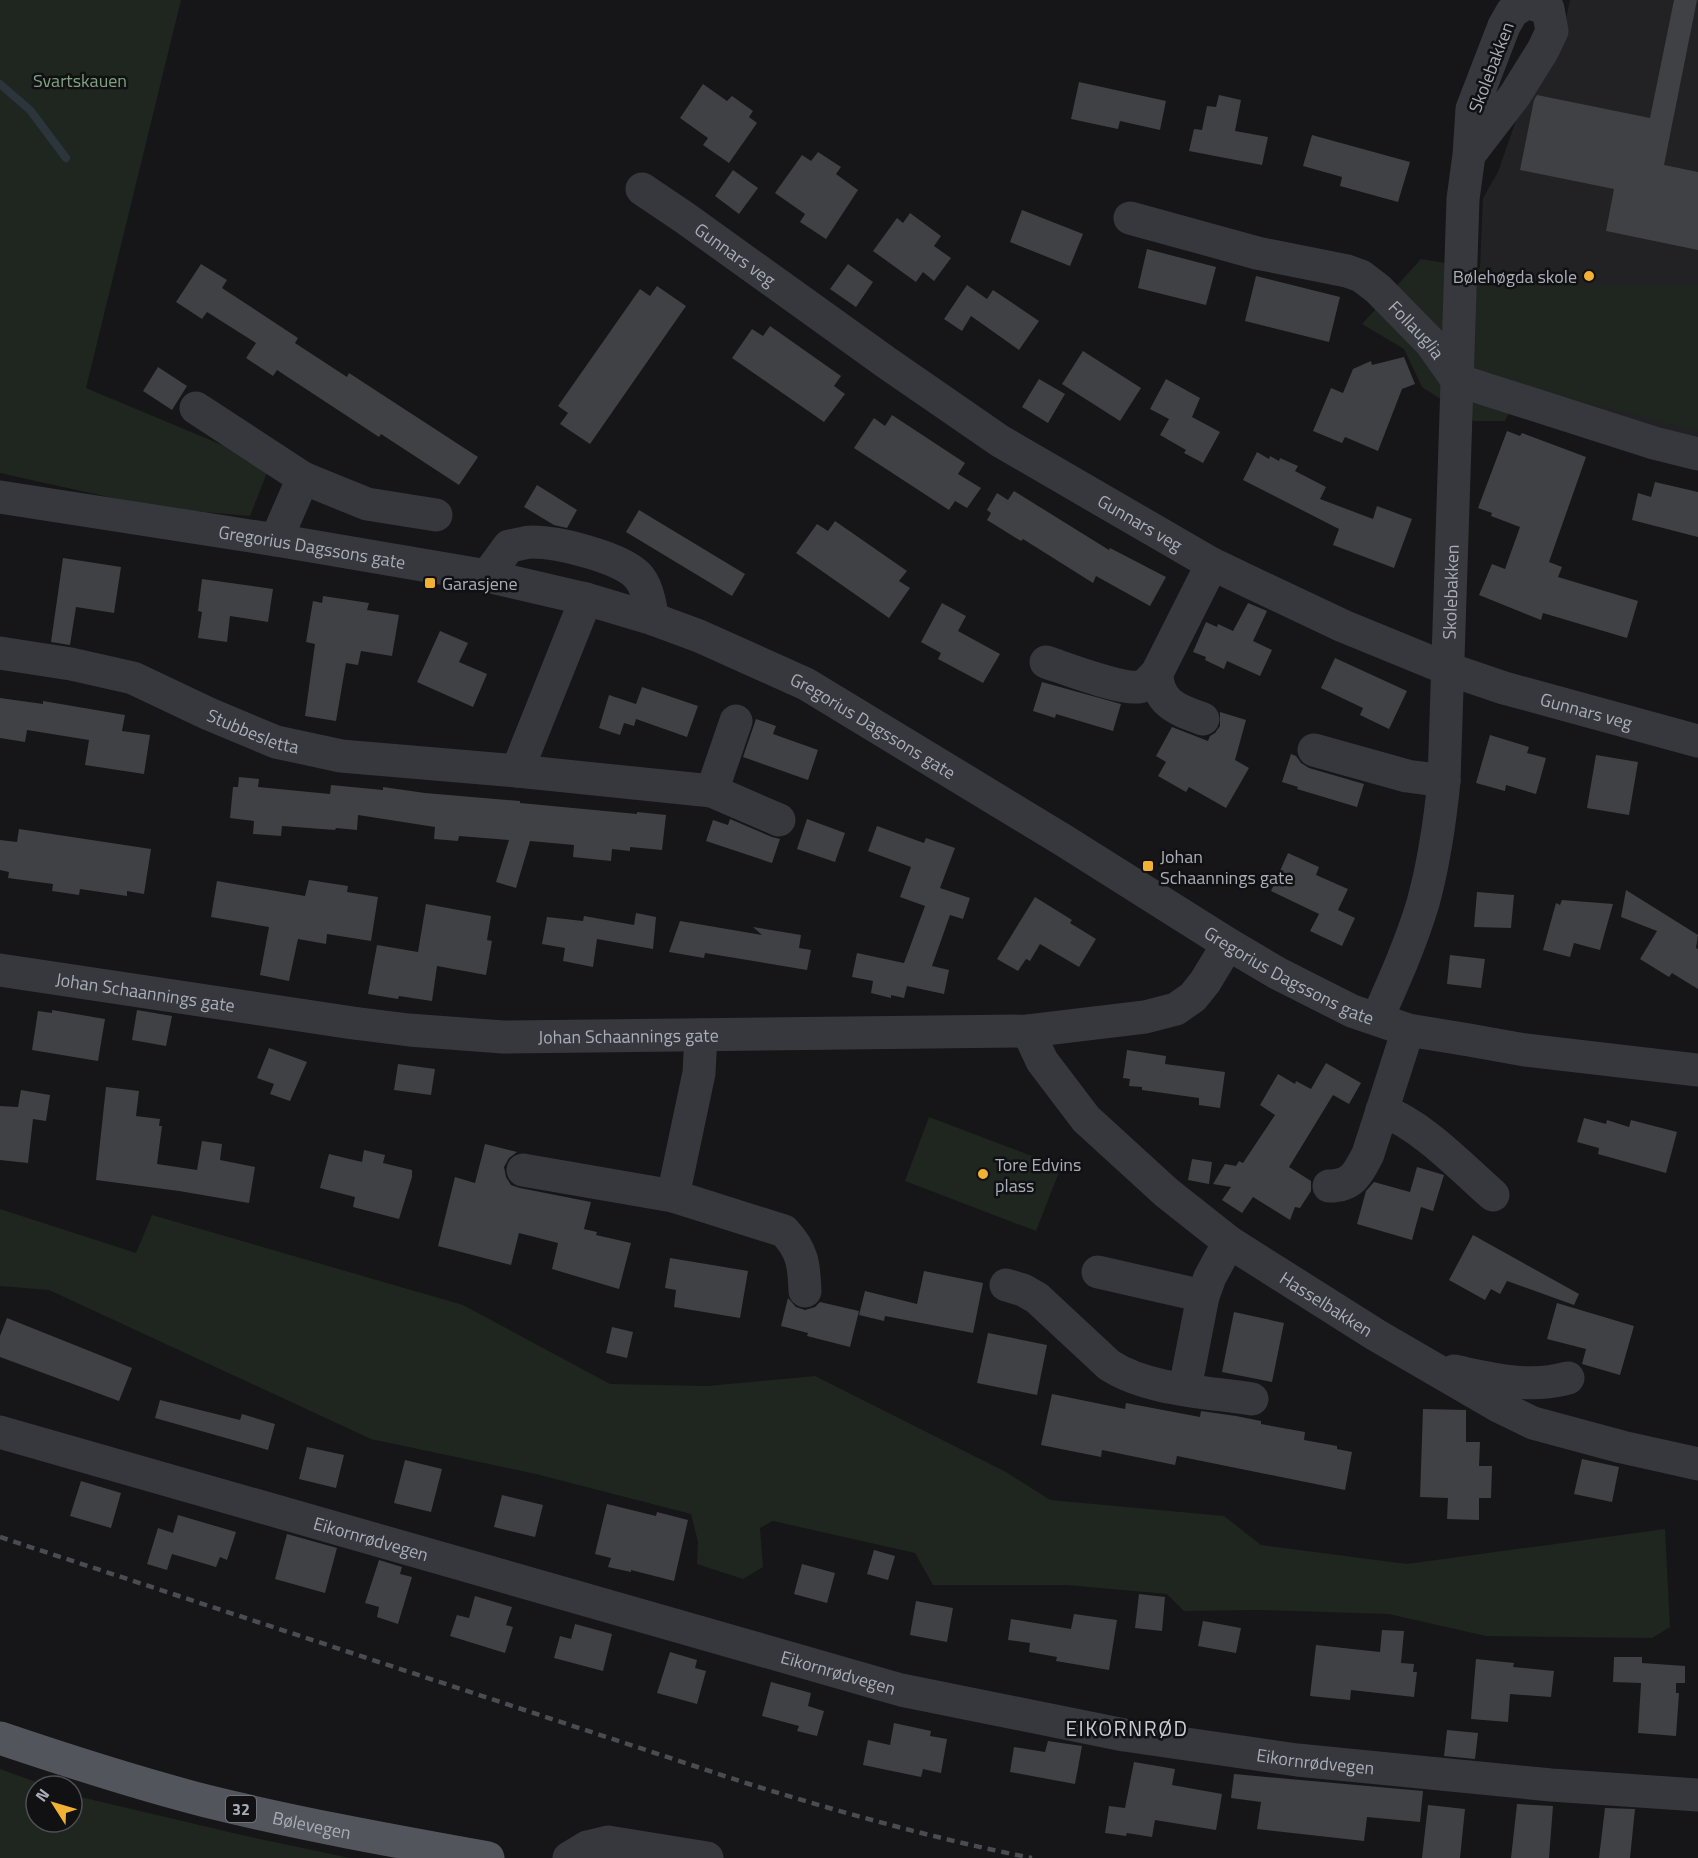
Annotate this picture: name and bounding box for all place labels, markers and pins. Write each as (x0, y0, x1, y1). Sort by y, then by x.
place label: Bølehøgda skole (1453, 263, 1577, 290)
marker: Bølehøgda skole (1582, 269, 1596, 283)
place label: Garasjene (442, 570, 518, 597)
marker: Garasjene (423, 576, 437, 590)
place label: Johan Schaannings gate (1160, 843, 1294, 891)
marker: Johan Schaannings gate (1141, 859, 1155, 873)
place label: Tore Edvins plass (995, 1151, 1081, 1199)
marker: Tore Edvins plass (976, 1167, 990, 1181)

